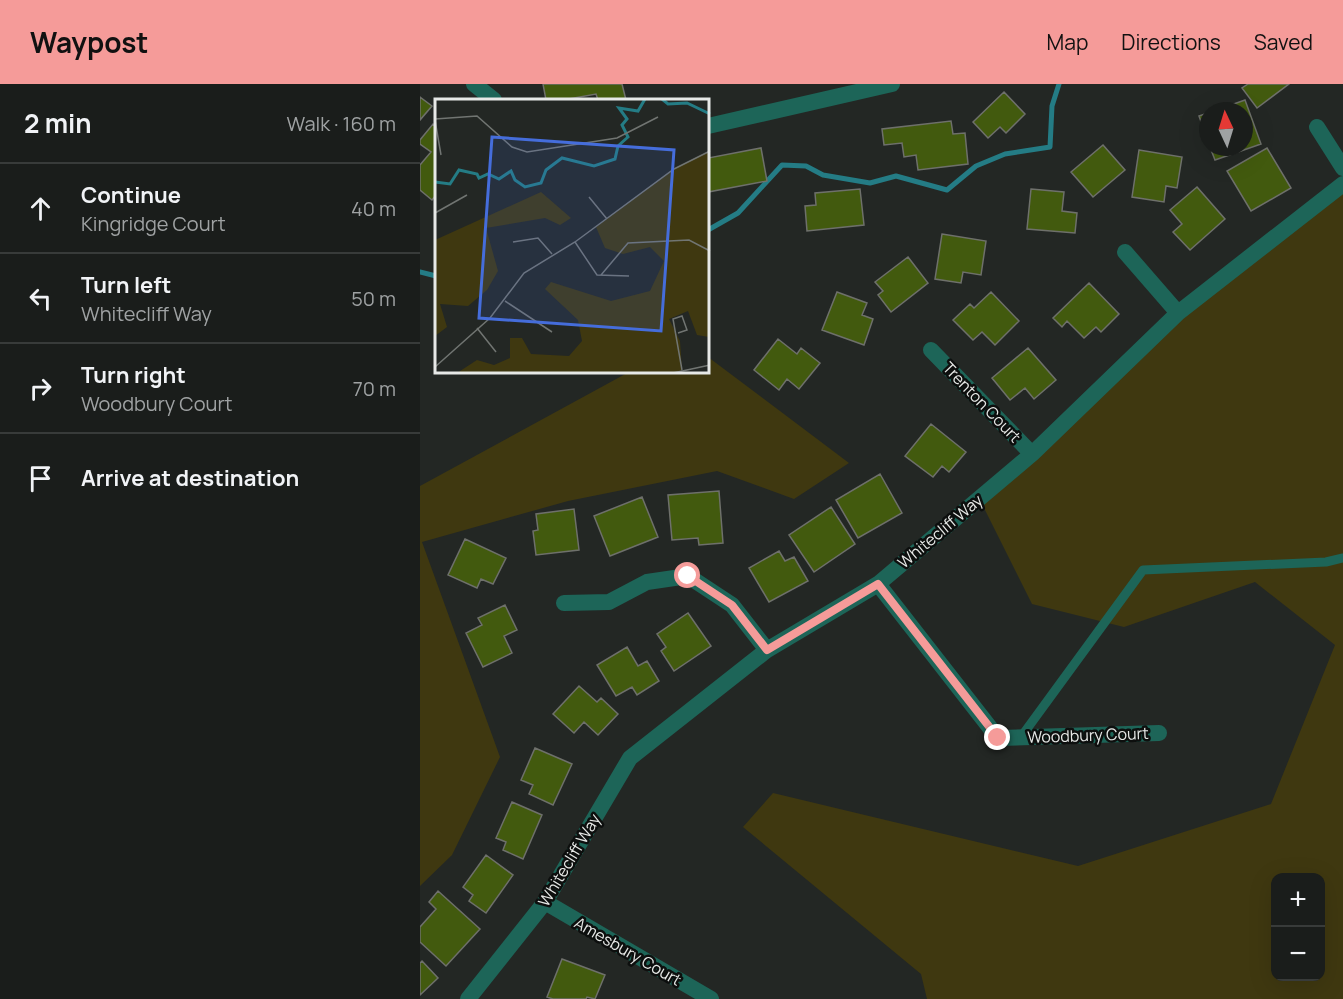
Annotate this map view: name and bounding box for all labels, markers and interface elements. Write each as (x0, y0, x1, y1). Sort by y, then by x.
text: Waypost (30, 23, 149, 61)
text: Map (1047, 28, 1088, 56)
text: Directions (1121, 28, 1221, 56)
text: Saved (1254, 28, 1313, 56)
inset map (435, 99, 710, 374)
north arrow (1199, 102, 1253, 156)
text: 2 min (24, 105, 92, 141)
text: Walk · 160 m (287, 110, 396, 137)
text: Continue (81, 180, 181, 210)
icon: ahead (24, 192, 57, 225)
text: 40 m (351, 195, 396, 222)
text: Kingridge Court (81, 210, 226, 237)
text: Turn left (81, 270, 171, 300)
icon: left (24, 282, 57, 315)
text: 50 m (351, 285, 396, 312)
text: Whitecliff Way (81, 300, 212, 327)
street label: Trenton Court (938, 357, 1026, 447)
text: Turn right (81, 360, 186, 390)
icon: right (24, 372, 57, 405)
text: 70 m (353, 375, 396, 402)
text: Woodbury Court (81, 390, 233, 417)
icon: arrive (24, 462, 57, 495)
text: Arrive at destination (81, 463, 299, 493)
street label: Whitecliff Way (893, 489, 988, 573)
route start (674, 562, 700, 588)
street label: Woodbury Court (1027, 722, 1149, 748)
route end (984, 724, 1010, 750)
street label: Whitecliff Way (533, 809, 606, 911)
map controls (1271, 873, 1325, 981)
button: + (1271, 873, 1325, 927)
street label: Amesbury Court (570, 911, 686, 991)
button: − (1271, 927, 1325, 981)

